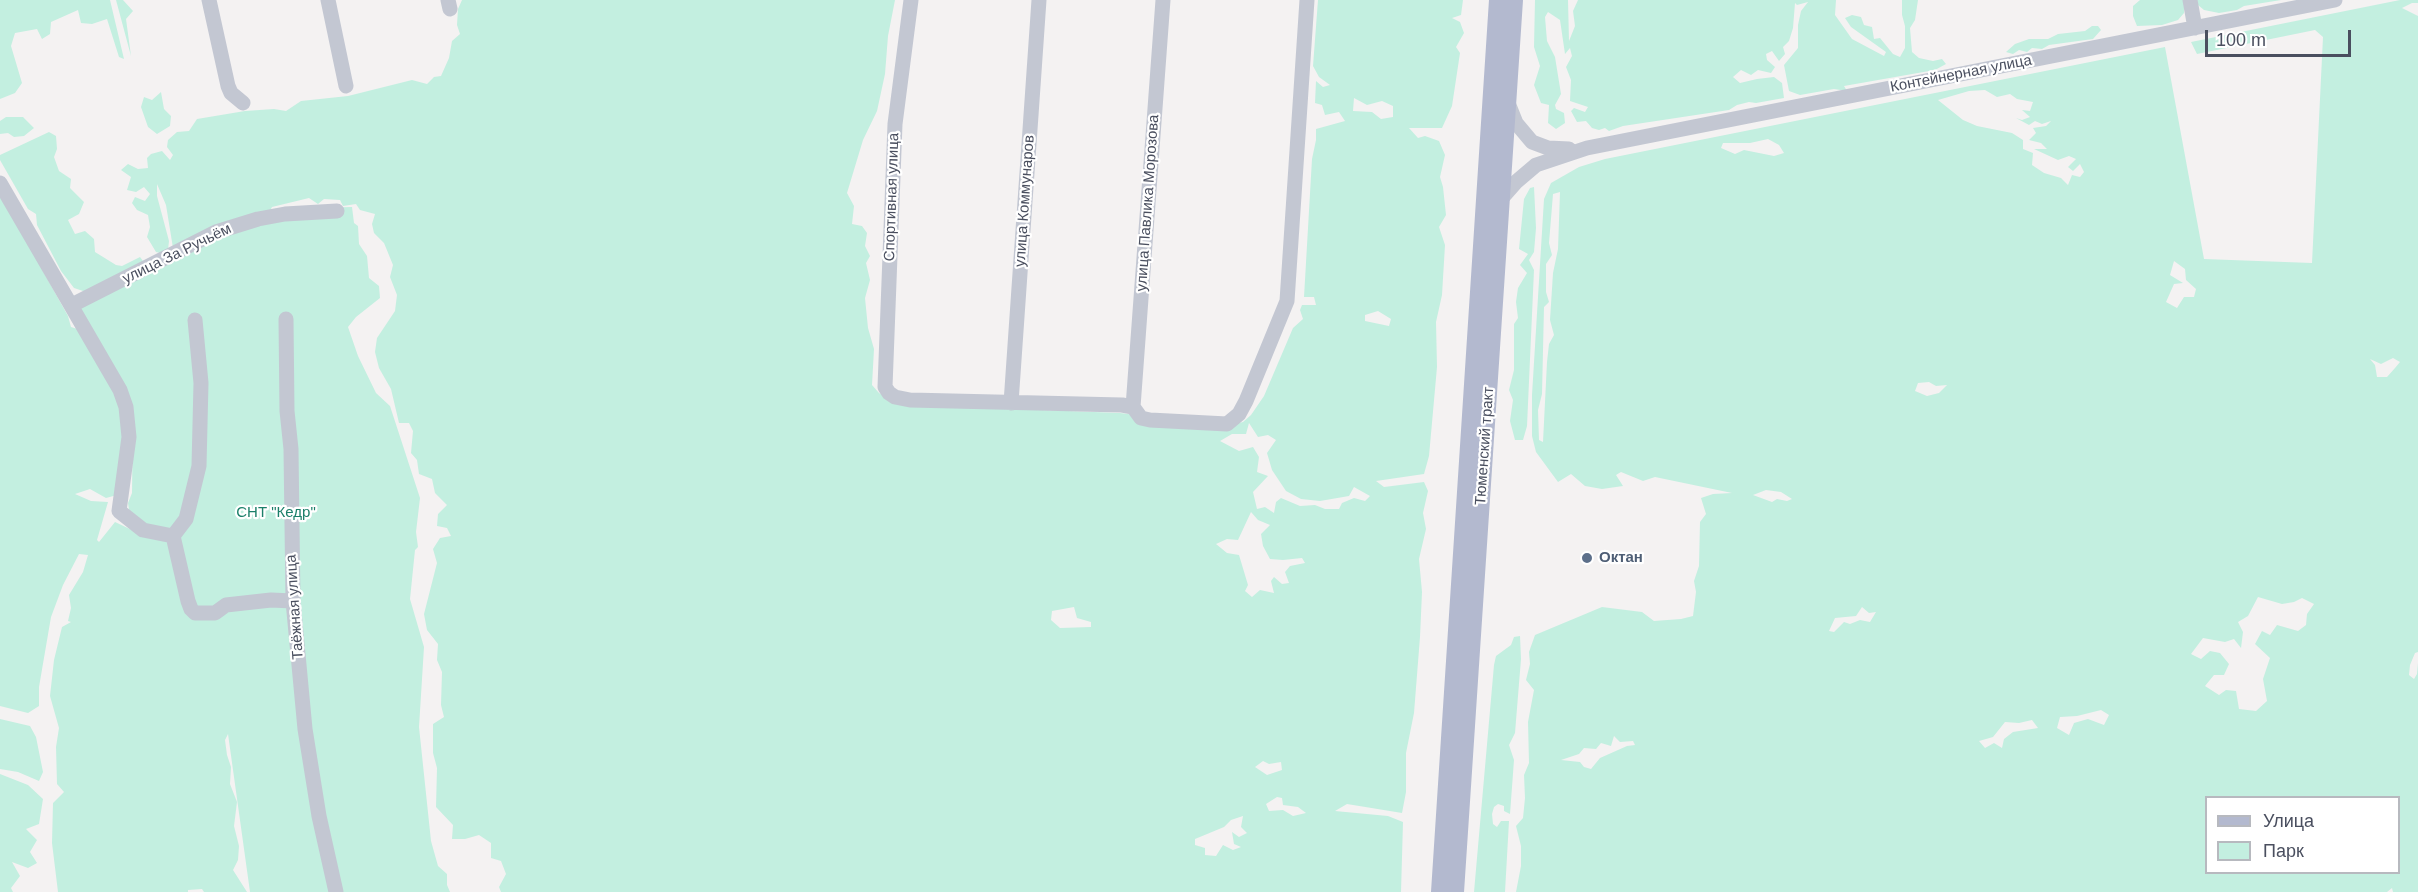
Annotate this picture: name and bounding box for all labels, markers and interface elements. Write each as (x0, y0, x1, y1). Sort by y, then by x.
scale bar (2208, 18, 2354, 56)
text: 100 m (2216, 30, 2266, 50)
street label: Контейнерная улица (1889, 51, 2033, 97)
street label: улица Павлика Морозова (1133, 114, 1163, 292)
street label: Спортивная улица (881, 132, 903, 262)
street label: улица Коммунаров (1011, 135, 1039, 267)
street label: улица За Ручьём (120, 220, 234, 288)
street label: Тюменский тракт (1472, 386, 1498, 506)
park label: СНТ "Кедр" (236, 504, 316, 522)
place label: Октан (1599, 549, 1643, 567)
marker: Октан (1580, 551, 1594, 565)
street label: Таёжная улица (282, 554, 308, 660)
legend (2205, 796, 2400, 874)
text: Улица (2263, 811, 2314, 831)
text: Парк (2263, 841, 2304, 861)

